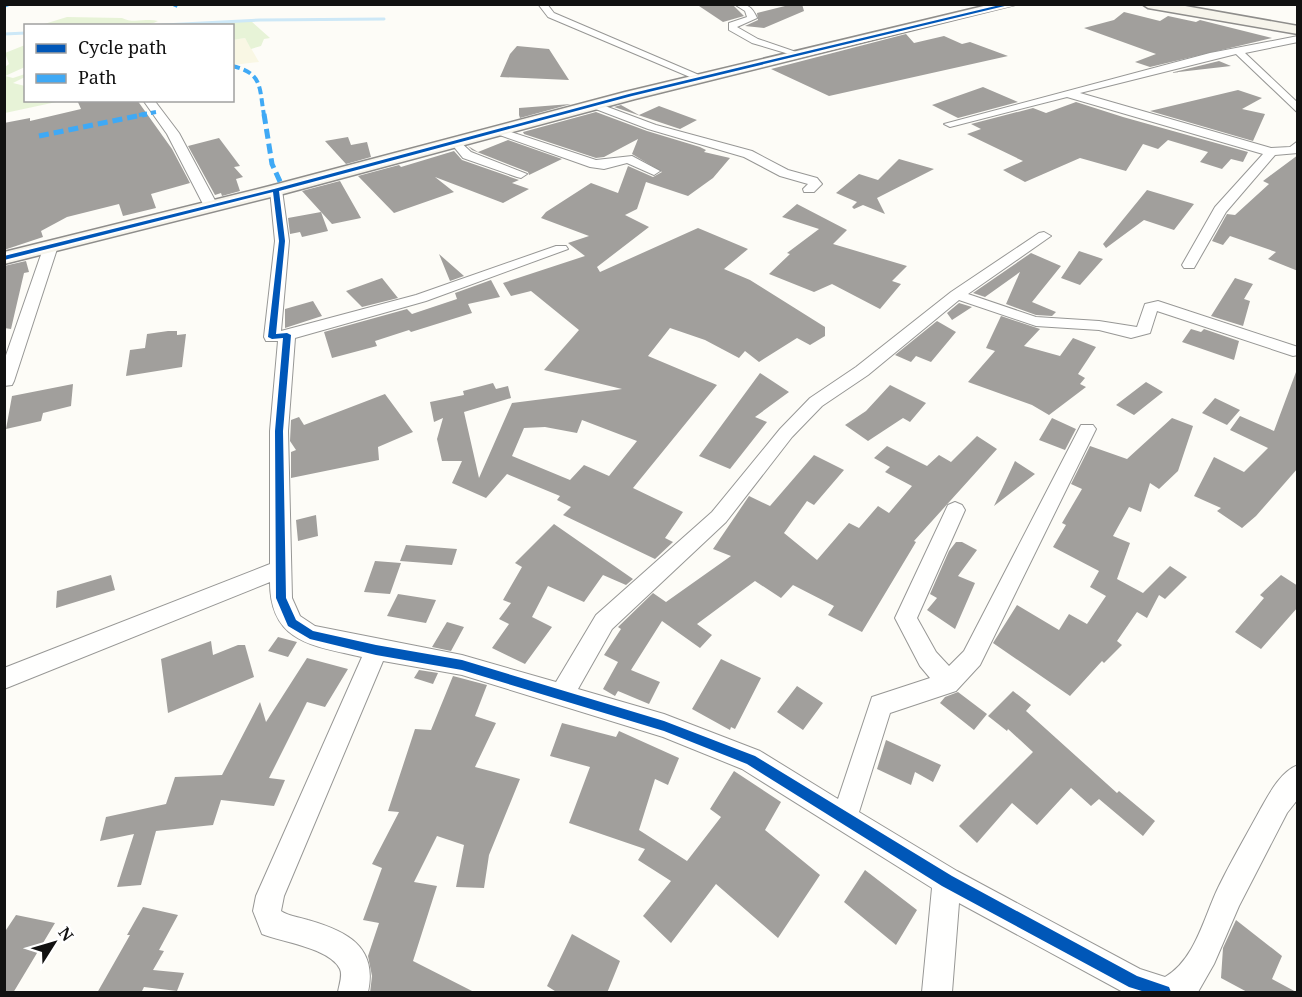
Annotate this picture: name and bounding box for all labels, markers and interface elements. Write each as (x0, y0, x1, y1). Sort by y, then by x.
legend (24, 24, 234, 102)
text: Cycle path (78, 35, 167, 59)
text: Path (78, 65, 117, 89)
north arrow (24, 913, 84, 973)
text: N (53, 922, 79, 946)

